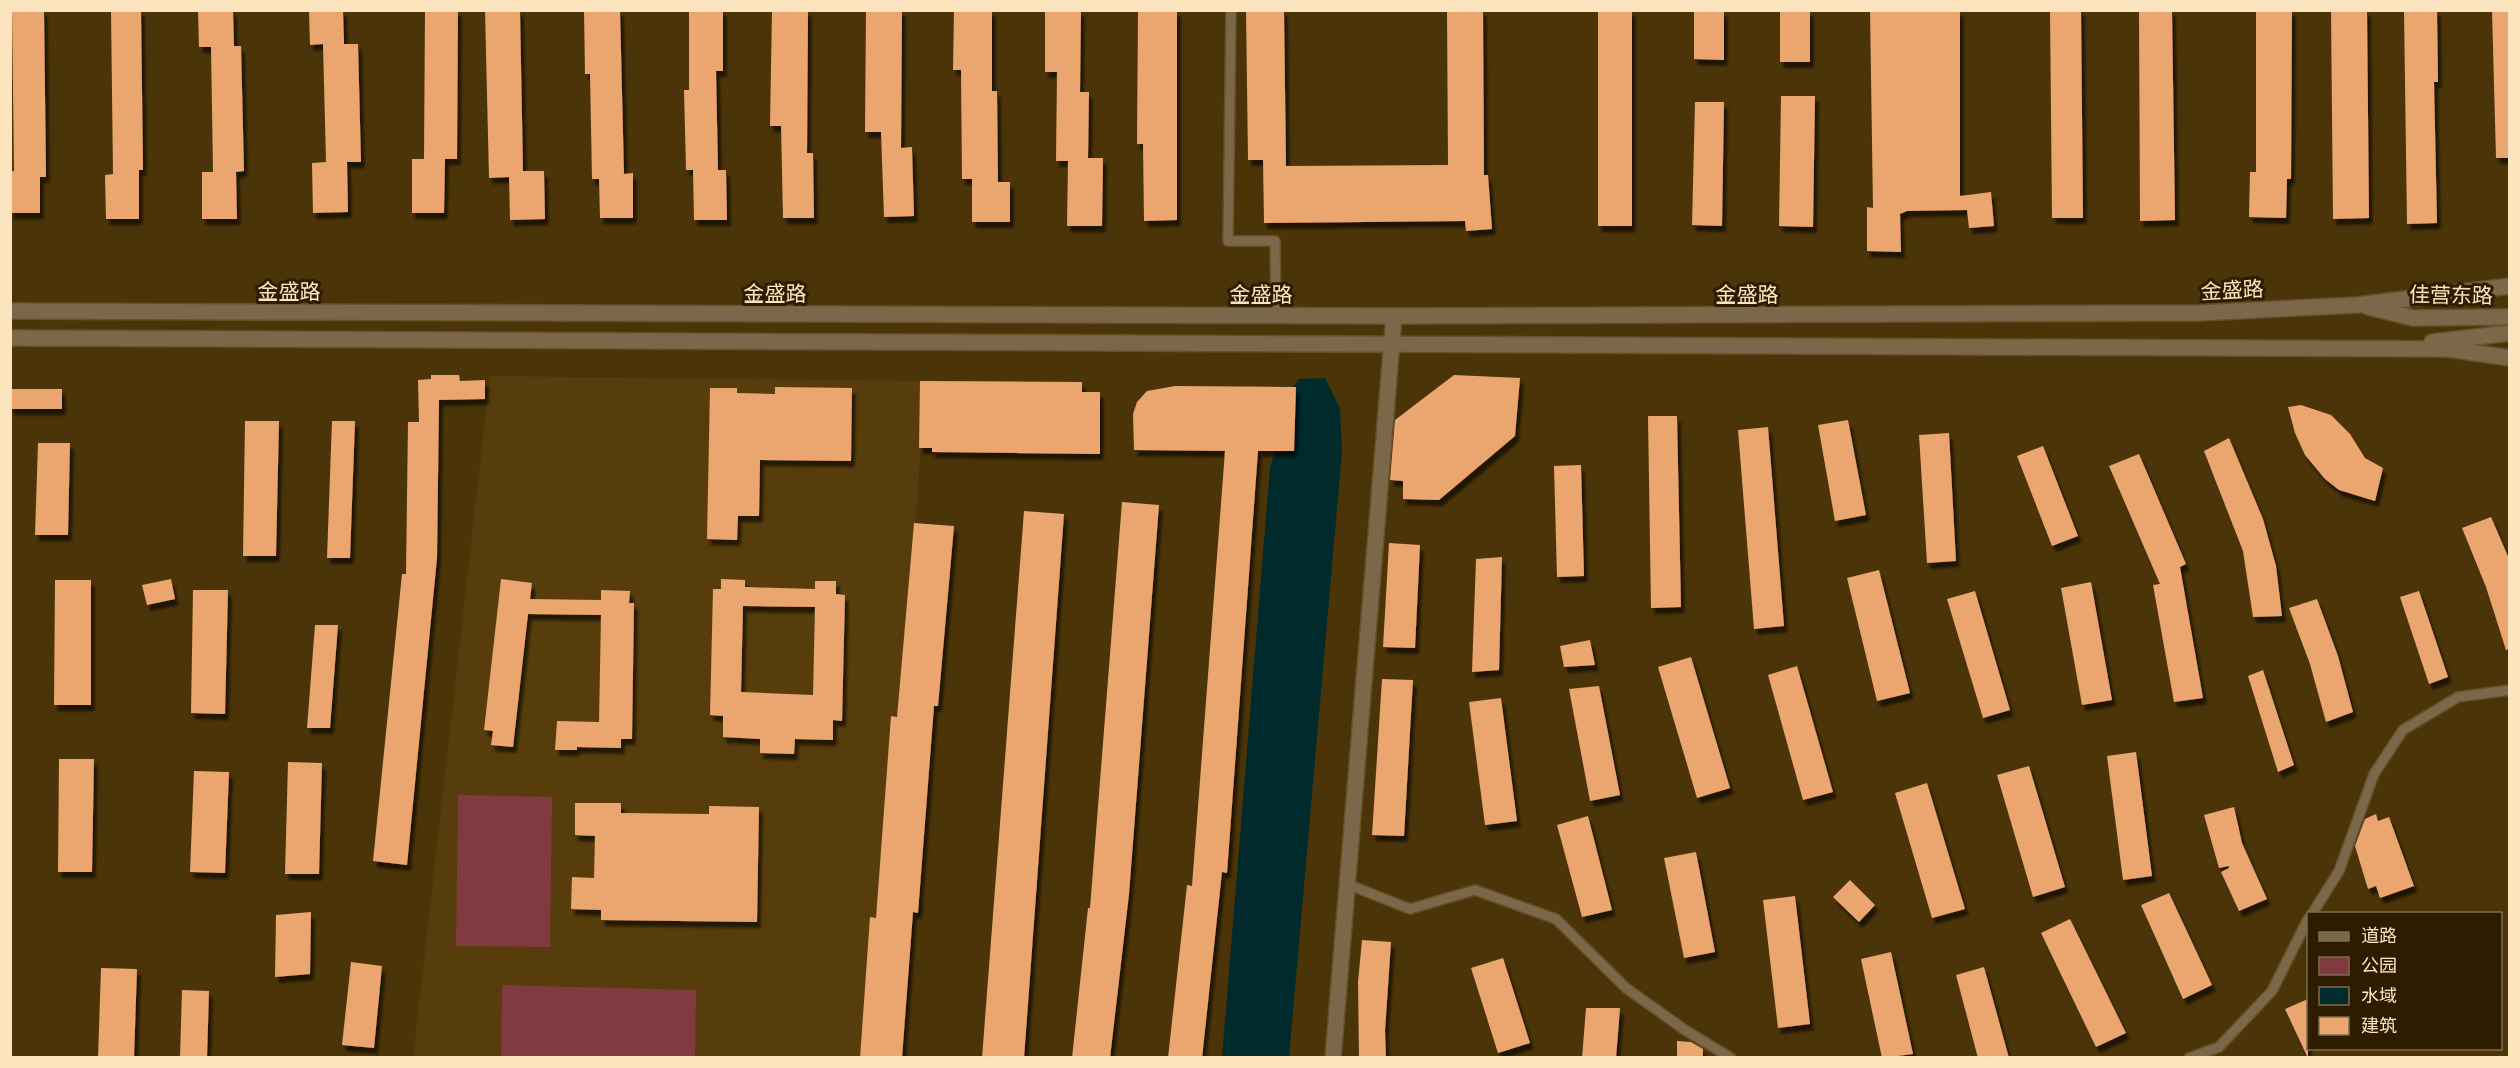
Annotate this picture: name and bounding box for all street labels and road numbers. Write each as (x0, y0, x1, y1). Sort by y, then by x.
street label: 金盛路 (2200, 276, 2264, 304)
street label: 金盛路 (258, 279, 321, 304)
street label: 金盛路 (744, 281, 807, 306)
street label: 金盛路 (1230, 282, 1293, 307)
street label: 金盛路 (1716, 282, 1779, 307)
street label: 佳营东路 (2409, 282, 2493, 308)

